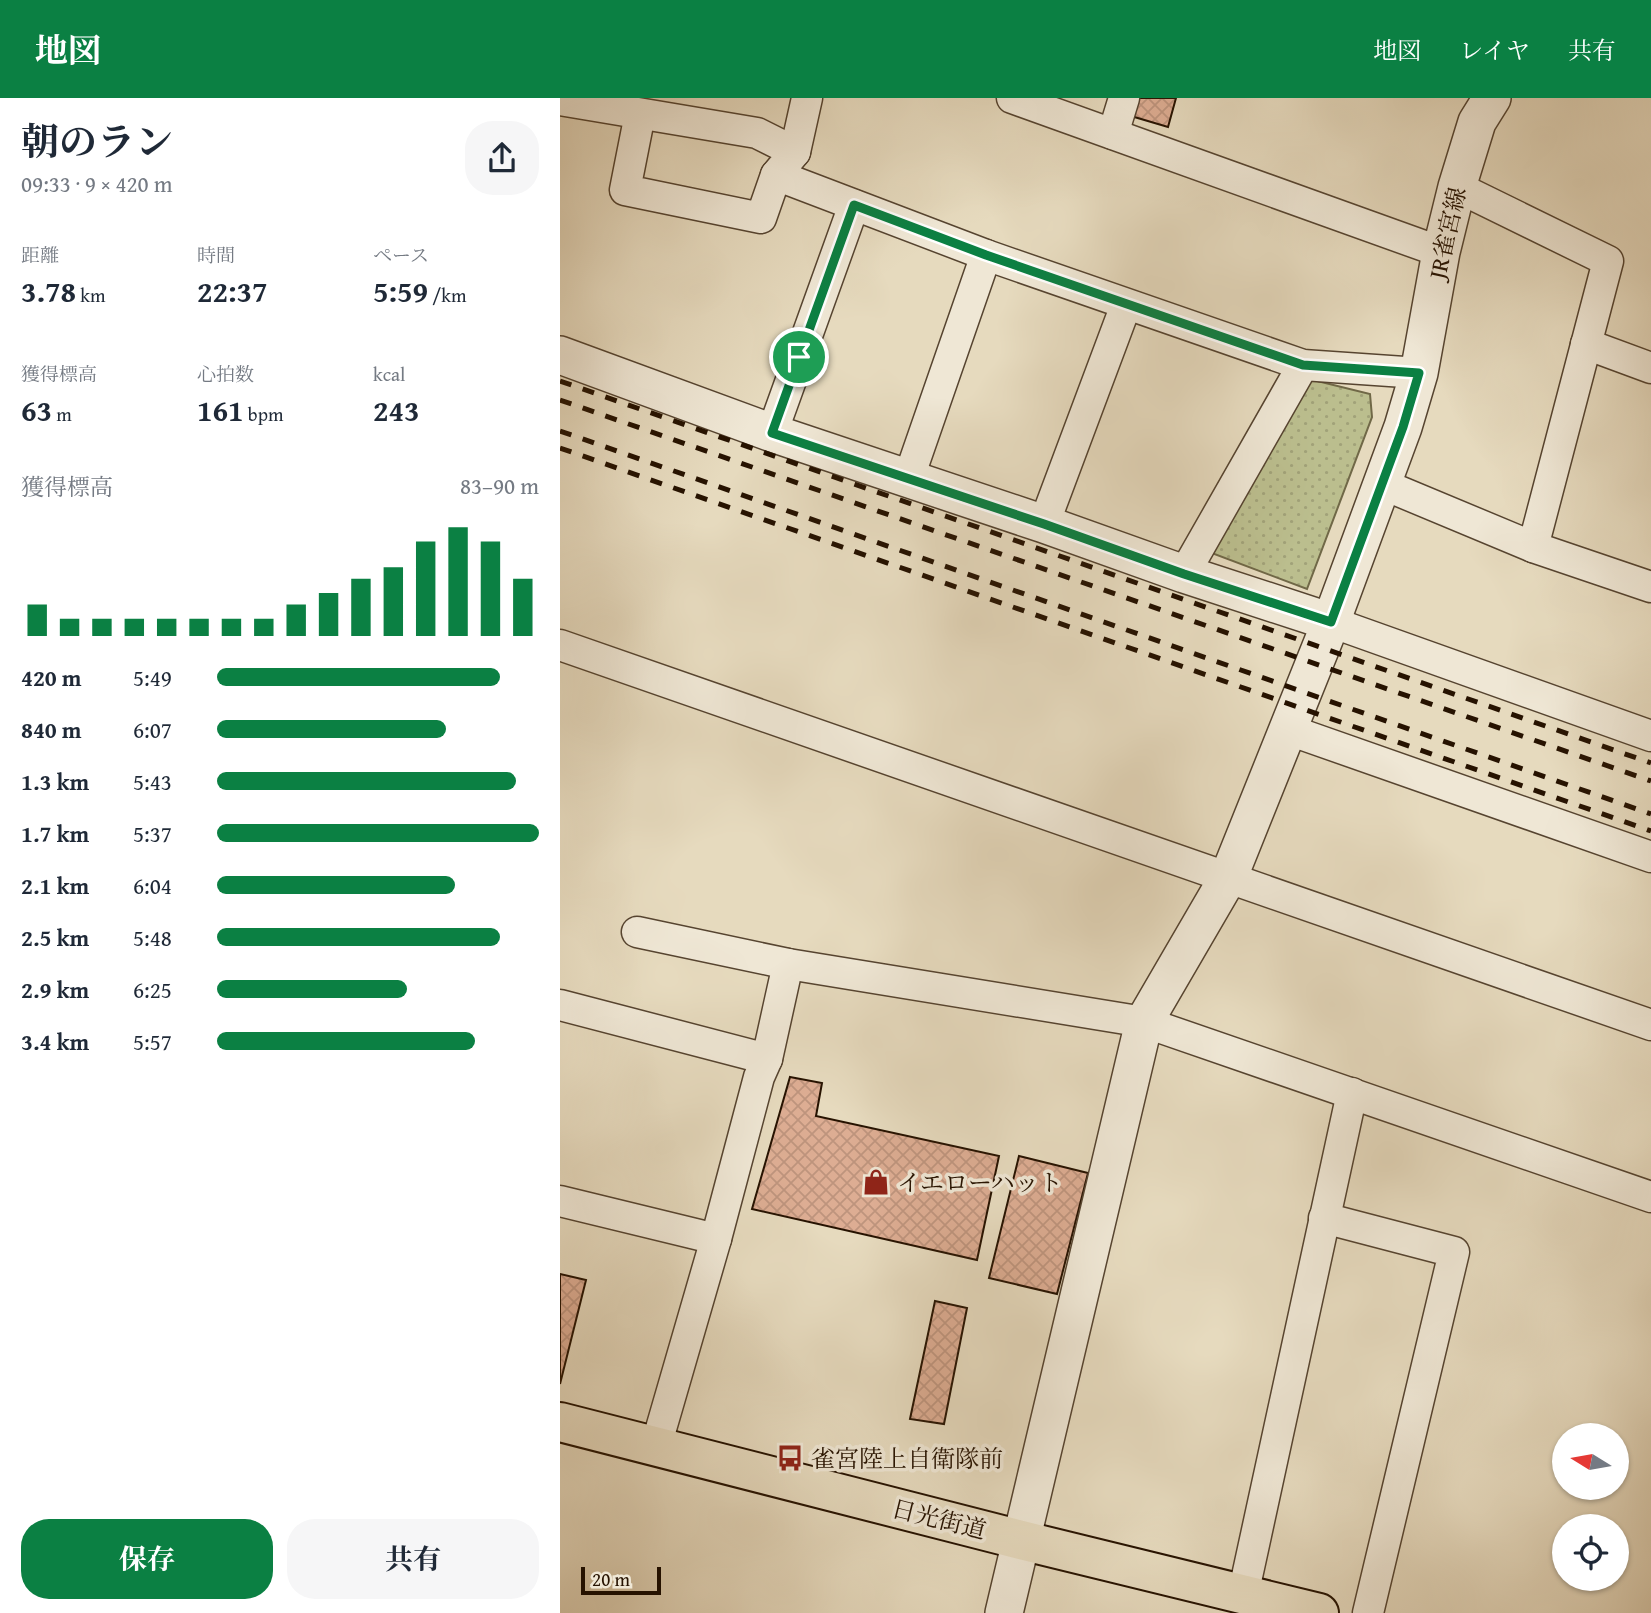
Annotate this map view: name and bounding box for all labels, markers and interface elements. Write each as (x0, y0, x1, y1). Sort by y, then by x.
text: 地図 (35, 26, 101, 74)
text: 地図 (1373, 33, 1421, 68)
text: レイヤ (1459, 33, 1530, 68)
text: 共有 (1568, 33, 1616, 68)
text: 朝のラン (21, 113, 173, 169)
button: share (465, 121, 539, 195)
text: 09:33 · 9 × 420 m (21, 167, 173, 200)
street label: JR雀宮線 (1419, 184, 1475, 285)
text: 距離 (21, 241, 59, 269)
text: 時間 (197, 241, 235, 269)
text: ペース (373, 241, 429, 269)
text: 3.78 (21, 269, 76, 313)
text: 22:37 (197, 269, 268, 313)
text: 5:59 (373, 269, 428, 313)
text: km (76, 281, 105, 309)
text: /km (428, 281, 466, 309)
pin (769, 327, 829, 387)
icon: arrive (780, 338, 818, 376)
text: 獲得標高 (21, 360, 97, 388)
text: 心拍数 (197, 360, 254, 388)
text: kcal (373, 360, 405, 388)
text: 63 (21, 388, 52, 432)
text: 161 (197, 388, 244, 432)
text: 243 (373, 388, 420, 432)
text: m (52, 400, 72, 428)
text: bpm (244, 400, 283, 428)
text: 83–90 m (460, 469, 539, 502)
text: 獲得標高 (21, 470, 113, 503)
text: 420 m (21, 661, 82, 694)
text: 5:49 (133, 661, 172, 694)
text: 840 m (21, 713, 82, 746)
text: 6:07 (133, 713, 172, 746)
text: 1.3 km (21, 765, 89, 798)
text: 5:43 (133, 765, 172, 798)
text: 1.7 km (21, 817, 89, 850)
text: 5:37 (133, 817, 172, 850)
text: 2.1 km (21, 869, 89, 902)
text: 6:04 (133, 869, 172, 902)
text: 2.5 km (21, 921, 89, 954)
text: 5:48 (133, 921, 172, 954)
text: 2.9 km (21, 973, 89, 1006)
text: 6:25 (133, 973, 172, 1006)
text: 3.4 km (21, 1025, 89, 1058)
text: 5:57 (133, 1025, 172, 1058)
place label: イエローハット (897, 1165, 1063, 1200)
shop icon: イエローハット (861, 1167, 891, 1197)
north arrow (1552, 1423, 1629, 1500)
map controls (1552, 1423, 1629, 1591)
place label: 雀宮陸上自衛隊前 (811, 1441, 1003, 1476)
bus stop icon: 雀宮陸上自衛隊前 (775, 1443, 805, 1473)
street label: 日光街道 (888, 1490, 990, 1548)
button: locate (1552, 1514, 1629, 1591)
button: 保存 (21, 1519, 273, 1599)
button: 共有 (287, 1519, 539, 1599)
scale bar (581, 1564, 662, 1596)
text: 20 m (592, 1565, 630, 1593)

